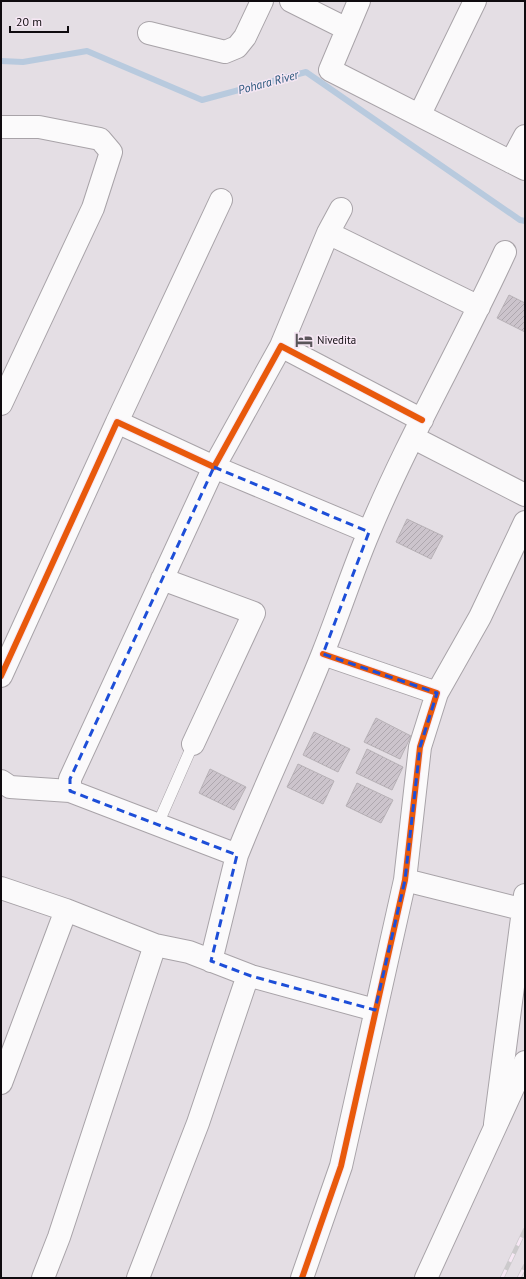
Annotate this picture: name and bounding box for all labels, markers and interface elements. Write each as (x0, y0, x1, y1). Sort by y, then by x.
scale bar (10, 8, 68, 34)
text: 20 m (16, 14, 42, 29)
water label: Pohara River (236, 66, 301, 97)
hotel icon: Nivedita (294, 330, 314, 350)
place label: Nivedita (317, 333, 356, 347)

